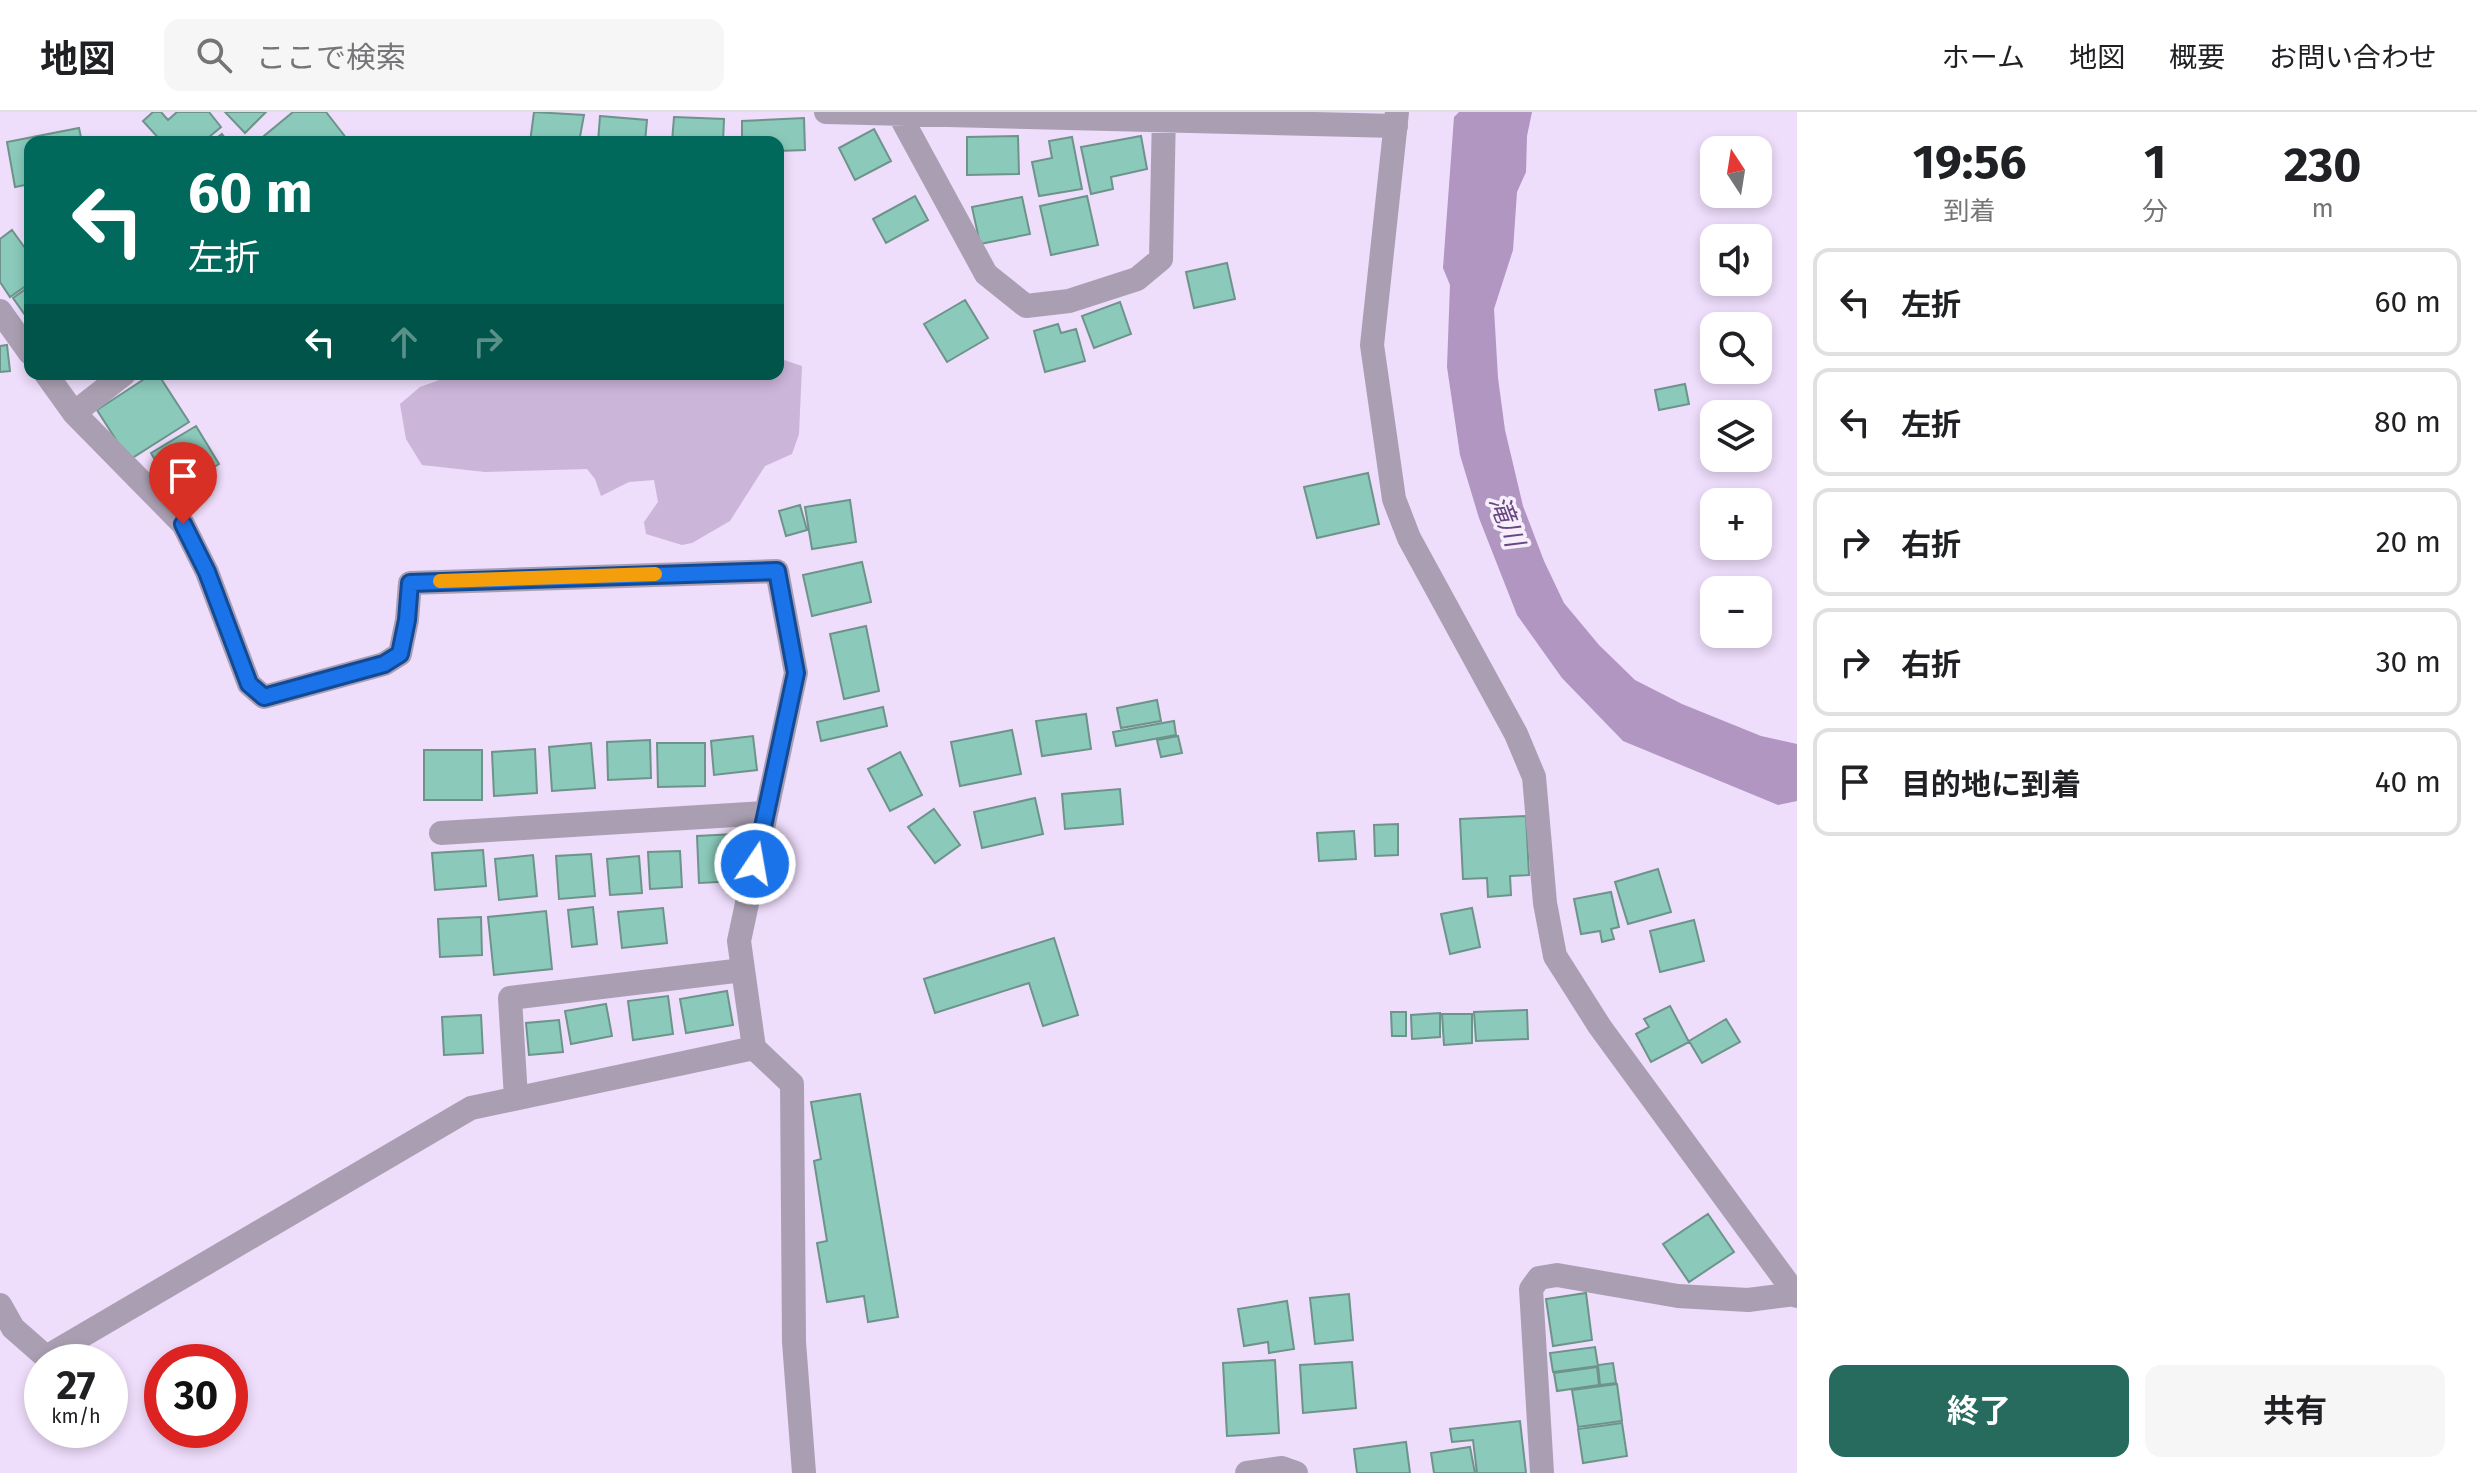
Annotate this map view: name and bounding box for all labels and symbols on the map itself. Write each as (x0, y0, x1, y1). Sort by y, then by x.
north arrow (1700, 136, 1772, 208)
pin (149, 442, 217, 524)
water label: 滝川 (1483, 491, 1531, 554)
position arrow (713, 822, 797, 906)
speed limit sign: 30 (144, 1344, 248, 1448)

